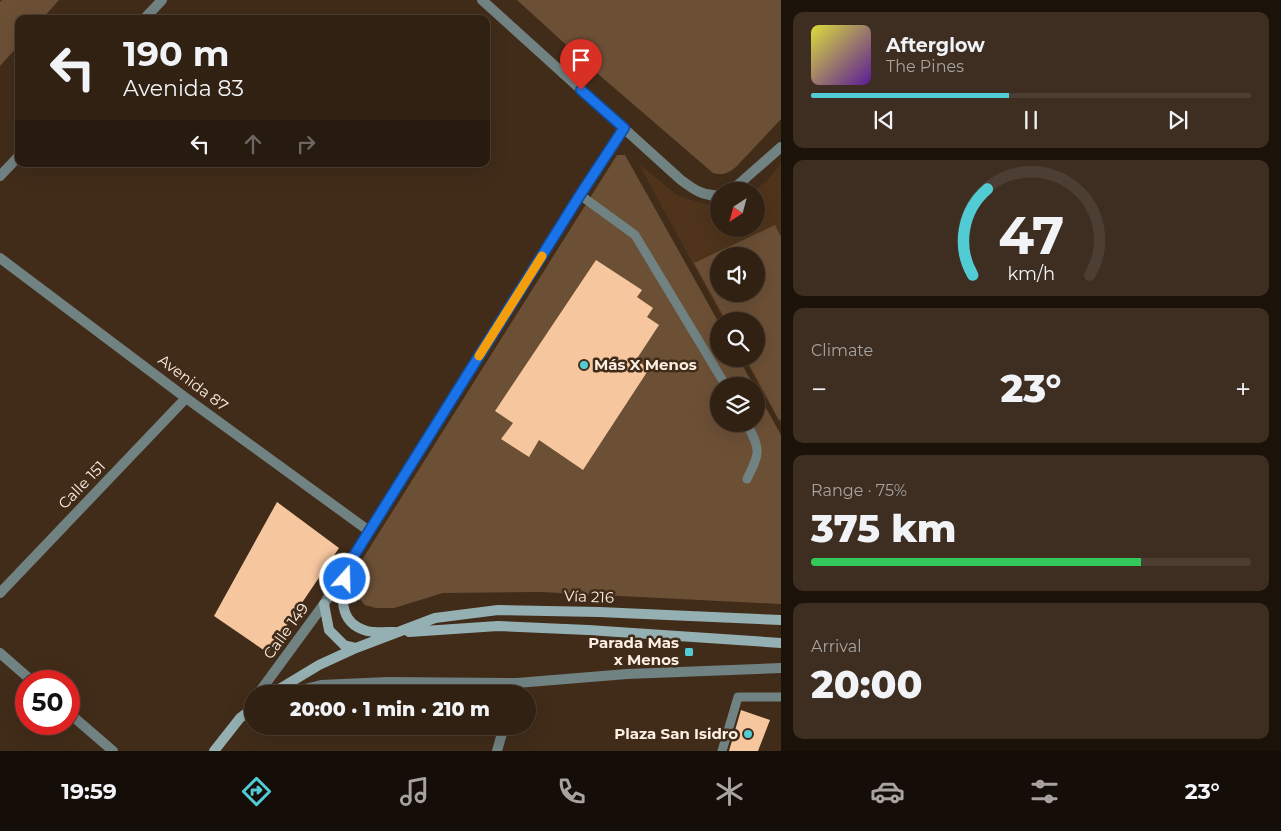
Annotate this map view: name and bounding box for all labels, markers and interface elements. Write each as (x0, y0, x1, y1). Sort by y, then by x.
text: 190 m (123, 32, 229, 75)
text: Afterglow (886, 34, 985, 57)
icon: left (40, 35, 105, 100)
pin (560, 39, 602, 90)
icon: arrive (567, 46, 595, 74)
text: The Pines (886, 57, 964, 76)
text: Avenida 83 (123, 75, 244, 102)
icon: previous (870, 106, 898, 134)
icon: pause (1017, 106, 1045, 134)
icon: next (1164, 106, 1192, 134)
icon: left (186, 130, 214, 158)
icon: ahead (239, 130, 267, 158)
icon: right (292, 130, 320, 158)
north arrow (710, 182, 765, 238)
map controls (710, 182, 765, 432)
text: 47 (998, 204, 1064, 267)
button: sound (710, 247, 765, 302)
text: km/h (1007, 263, 1055, 284)
button: search (710, 312, 765, 367)
text: Climate (811, 341, 873, 360)
street label: Avenida 87 (154, 350, 232, 415)
place label: Más X Menos (594, 355, 697, 374)
marker: Más X Menos (578, 359, 590, 371)
text: 23° (1001, 365, 1061, 412)
text: − (811, 372, 827, 406)
text: + (1235, 372, 1251, 406)
button: layers (710, 377, 765, 432)
street label: Calle 151 (54, 457, 109, 513)
text: Range · 75% (811, 481, 907, 500)
text: 375 km (811, 505, 957, 552)
position arrow (318, 552, 370, 604)
street label: Vía 216 (564, 586, 614, 607)
street label: Calle 149 (259, 599, 312, 662)
place label: Parada Mas x Menos (588, 633, 679, 669)
text: Arrival (811, 637, 861, 656)
marker: Parada Mas x Menos (683, 646, 695, 658)
text: 20:00 (811, 661, 923, 708)
speed limit sign: 50 (15, 670, 80, 735)
text: 20:00 · 1 min · 210 m (290, 698, 490, 721)
place label: Plaza San Isidro (614, 724, 738, 743)
marker: Plaza San Isidro (742, 728, 754, 740)
icon: directions (239, 774, 274, 809)
icon: music (397, 774, 432, 809)
icon: phone (554, 774, 589, 809)
icon: climate (712, 774, 747, 809)
icon: car (870, 774, 905, 809)
icon: filters (1027, 774, 1062, 809)
text: 19:59 (61, 778, 117, 805)
text: 23° (1185, 778, 1220, 805)

